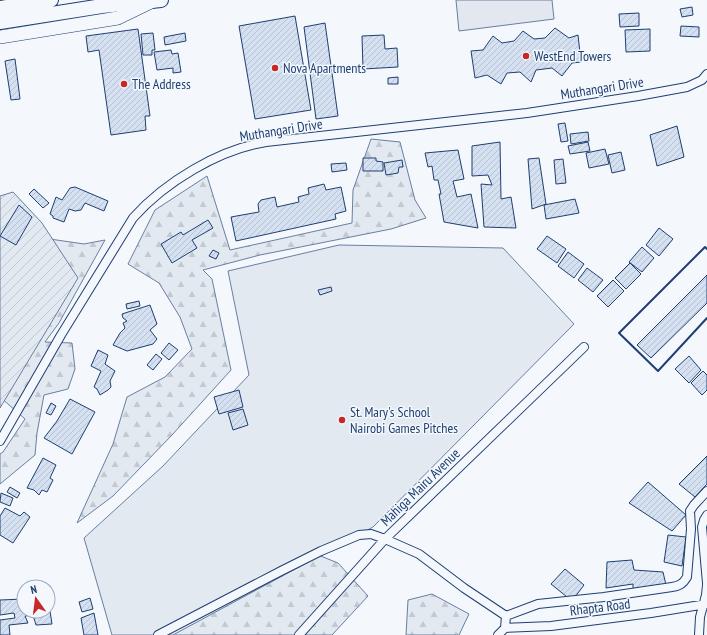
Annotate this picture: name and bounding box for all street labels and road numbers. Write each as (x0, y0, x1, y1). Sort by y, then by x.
street label: Muthangari Drive (559, 73, 645, 103)
street label: Muthangari Drive (238, 115, 324, 145)
street label: Mahiga Mairu Avenue (376, 444, 464, 530)
street label: Rhapta Road (569, 594, 631, 620)

